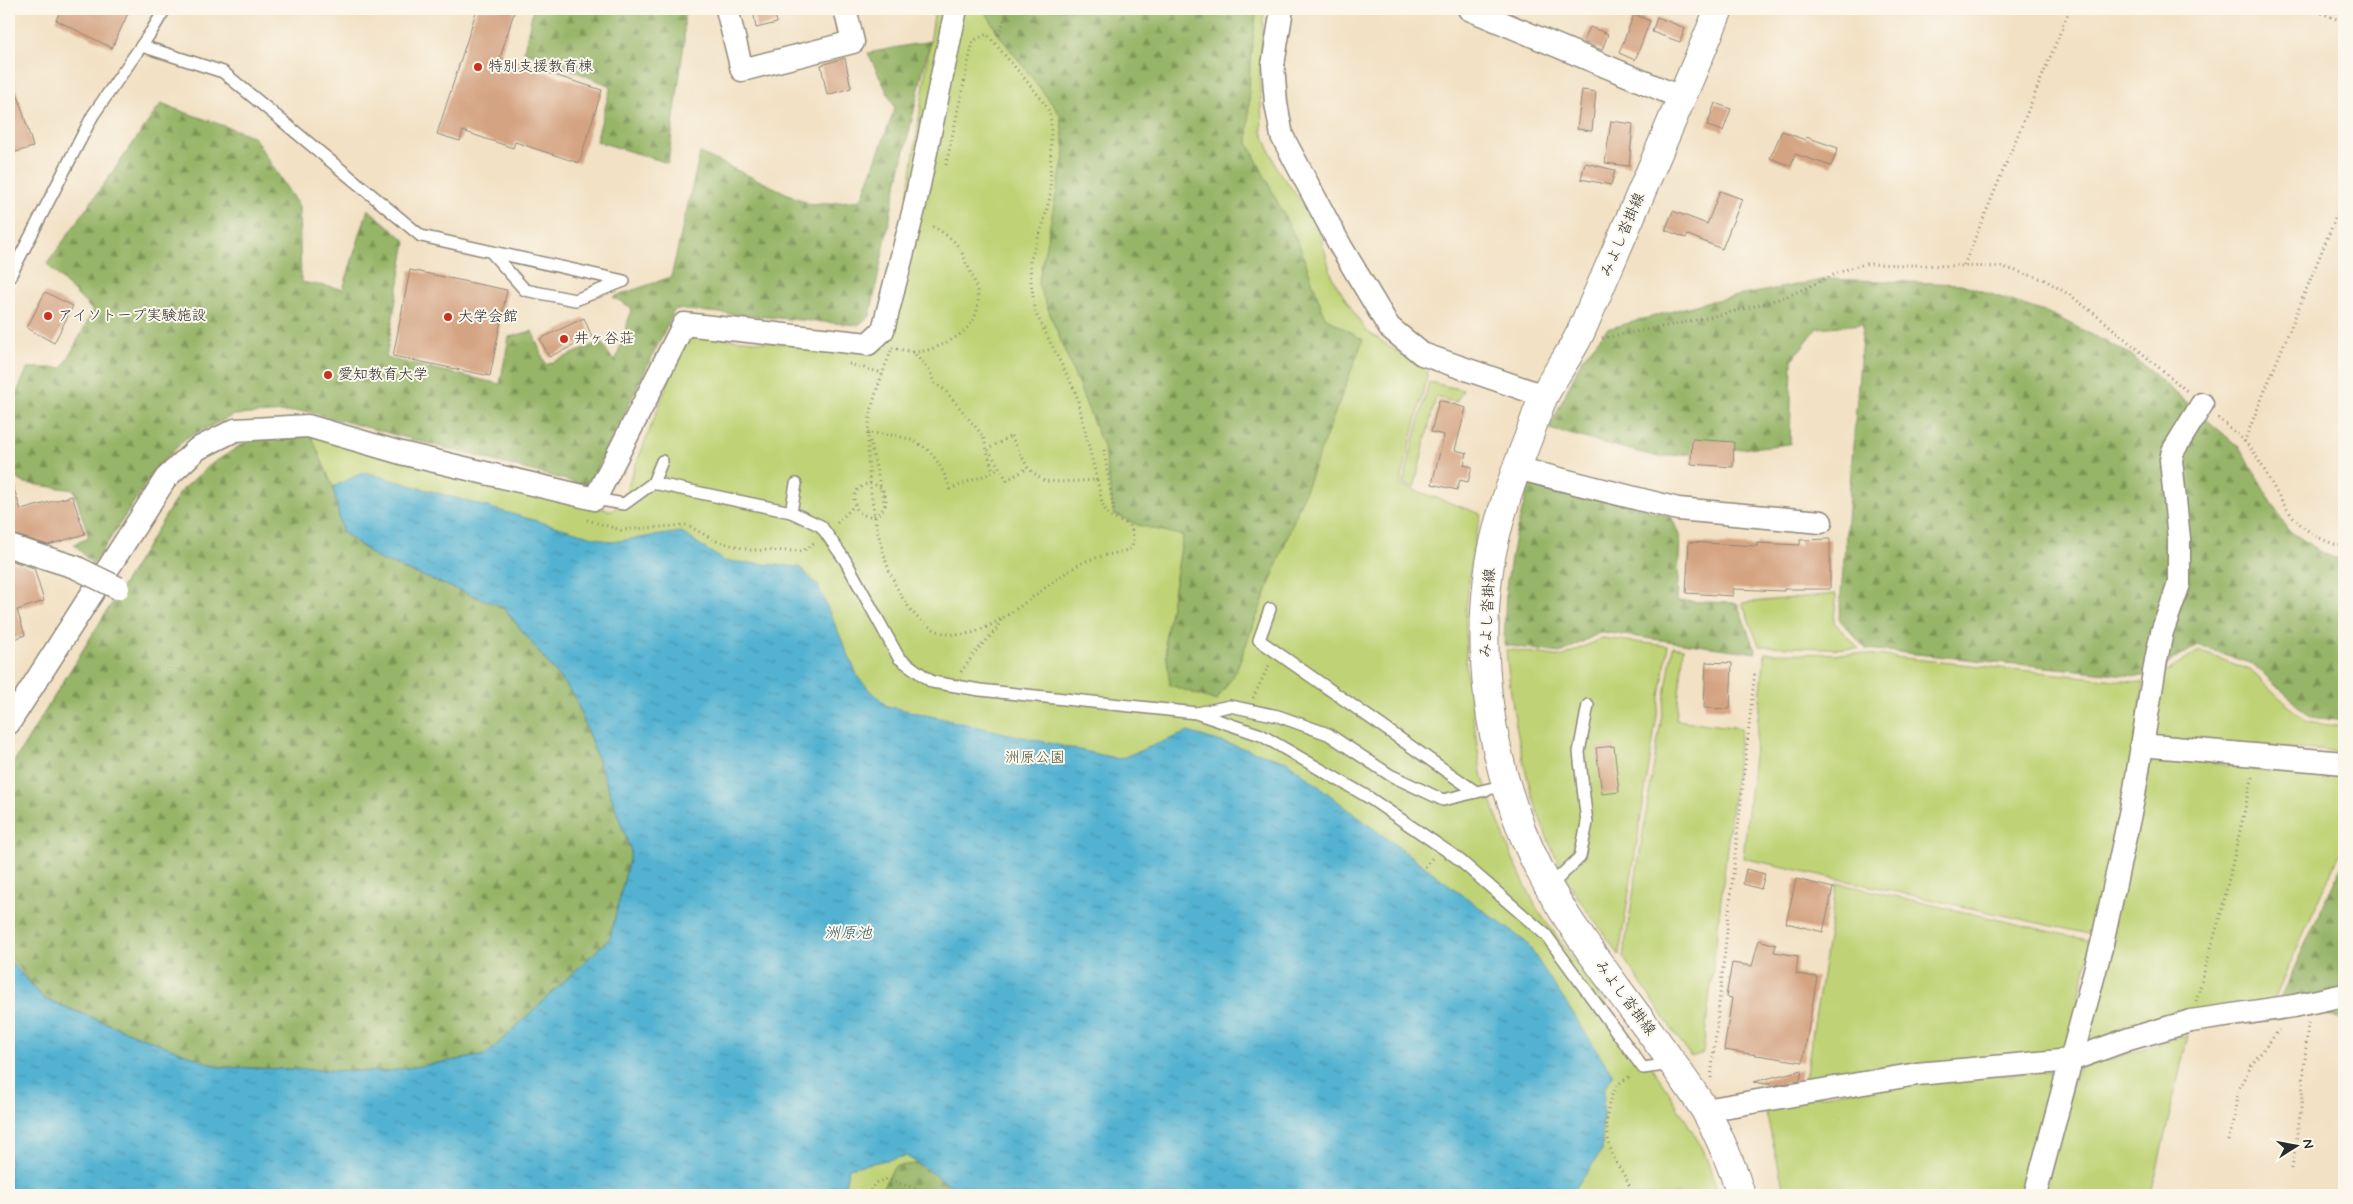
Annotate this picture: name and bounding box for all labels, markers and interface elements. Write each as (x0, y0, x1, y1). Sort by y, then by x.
place label: 特別支援教育棟 (488, 57, 593, 77)
marker: 特別支援教育棟 (472, 61, 484, 73)
street label: みよし沓掛線 (1596, 190, 1650, 280)
place label: アイソトープ実験施設 (58, 306, 207, 326)
place label: 大学会館 (458, 307, 518, 327)
marker: アイソトープ実験施設 (42, 310, 54, 322)
marker: 大学会館 (442, 311, 454, 323)
place label: 井ヶ谷荘 (574, 329, 634, 349)
marker: 井ヶ谷荘 (558, 333, 570, 345)
place label: 愛知教育大学 (338, 365, 428, 385)
marker: 愛知教育大学 (322, 369, 334, 381)
street label: みよし沓掛線 (1476, 568, 1500, 658)
park label: 洲原公園 (1005, 748, 1065, 768)
water label: 洲原池 (824, 923, 873, 944)
street label: みよし沓掛線 (1590, 956, 1660, 1040)
north arrow (2270, 1122, 2320, 1172)
text: N (2298, 1137, 2318, 1150)

